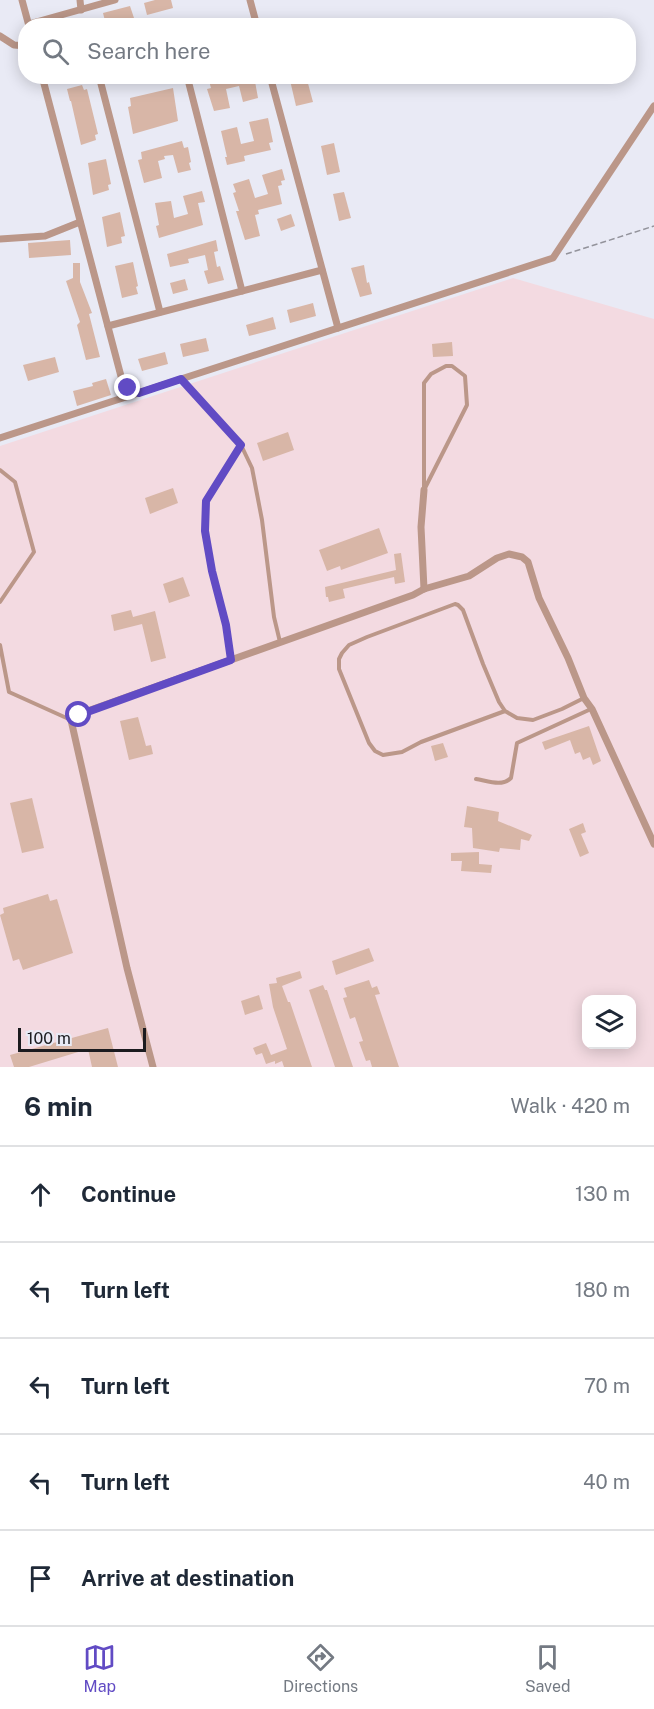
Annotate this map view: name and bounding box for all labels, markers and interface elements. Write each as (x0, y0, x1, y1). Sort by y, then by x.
search box (18, 18, 636, 84)
icon: search (39, 35, 72, 68)
text: Search here (87, 38, 211, 64)
route end (114, 374, 140, 400)
route start (65, 701, 91, 727)
map controls (582, 995, 636, 1049)
button: layers (582, 995, 636, 1049)
scale bar (18, 1025, 146, 1052)
text: 100 m (27, 1029, 71, 1048)
text: 6 min (24, 1091, 93, 1122)
text: Walk · 420 m (510, 1094, 630, 1118)
icon: ahead (24, 1178, 57, 1211)
text: Continue (81, 1181, 176, 1207)
text: 130 m (575, 1182, 630, 1206)
icon: left (24, 1274, 57, 1307)
text: Turn left (81, 1277, 170, 1303)
text: 180 m (575, 1278, 630, 1302)
icon: left (24, 1370, 57, 1403)
text: Turn left (81, 1373, 170, 1399)
text: 70 m (584, 1374, 630, 1398)
icon: left (24, 1466, 57, 1499)
text: Turn left (81, 1469, 170, 1495)
text: 40 m (583, 1470, 630, 1494)
icon: arrive (24, 1562, 57, 1595)
text: Arrive at destination (81, 1565, 294, 1591)
tab: Map (83, 1641, 116, 1696)
tab: Directions (283, 1641, 358, 1696)
tab: Saved (525, 1641, 571, 1696)

